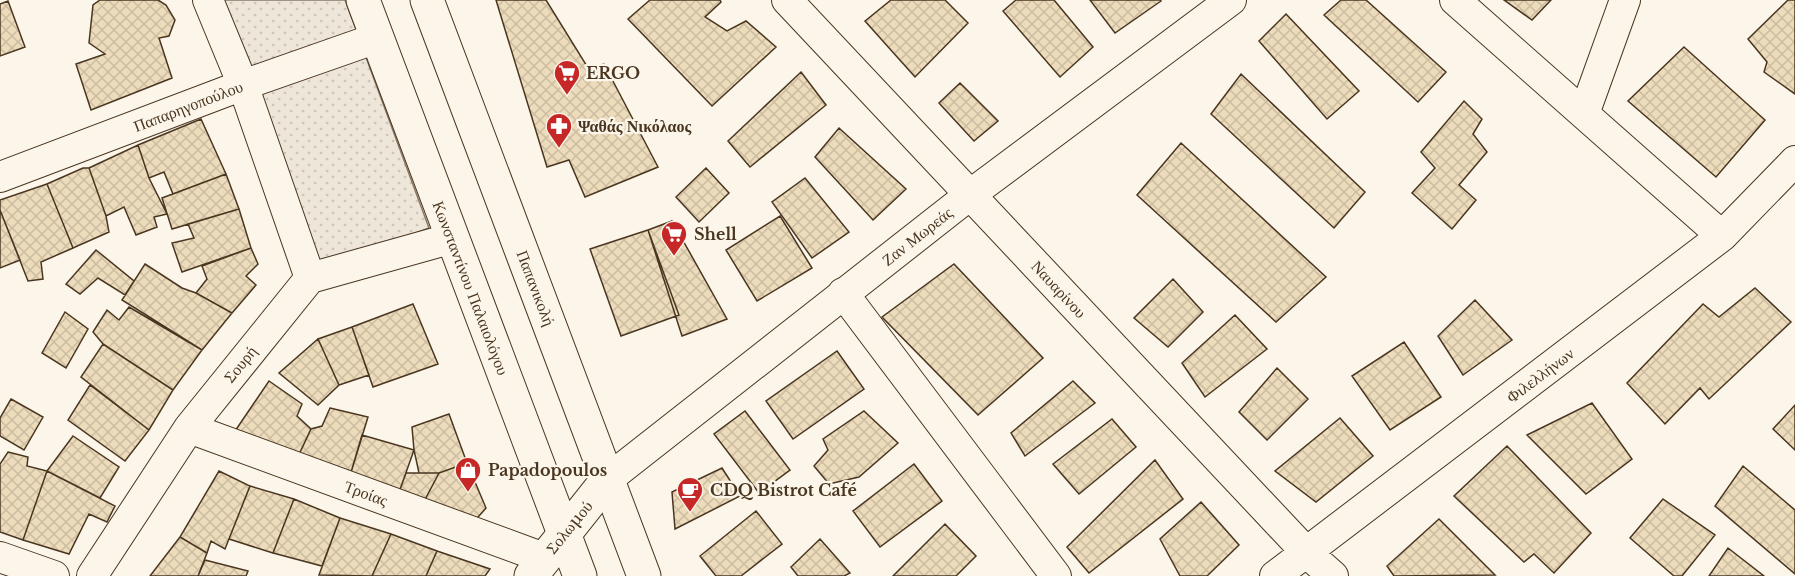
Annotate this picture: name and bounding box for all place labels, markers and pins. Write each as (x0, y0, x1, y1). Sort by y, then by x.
supermarket icon: ERGO (552, 58, 582, 96)
place label: ERGO (586, 63, 640, 83)
pharmacy icon: Ψαθάς Νικόλαος (544, 111, 574, 149)
place label: Ψαθάς Νικόλαος (578, 116, 691, 136)
supermarket icon: Shell (659, 219, 689, 257)
place label: Shell (694, 224, 737, 244)
shop icon: Papadopoulos (453, 455, 483, 493)
place label: Papadopoulos (488, 460, 607, 480)
cafe icon: CDQ Bistrot Café (675, 475, 705, 513)
place label: CDQ Bistrot Café (710, 480, 857, 500)

